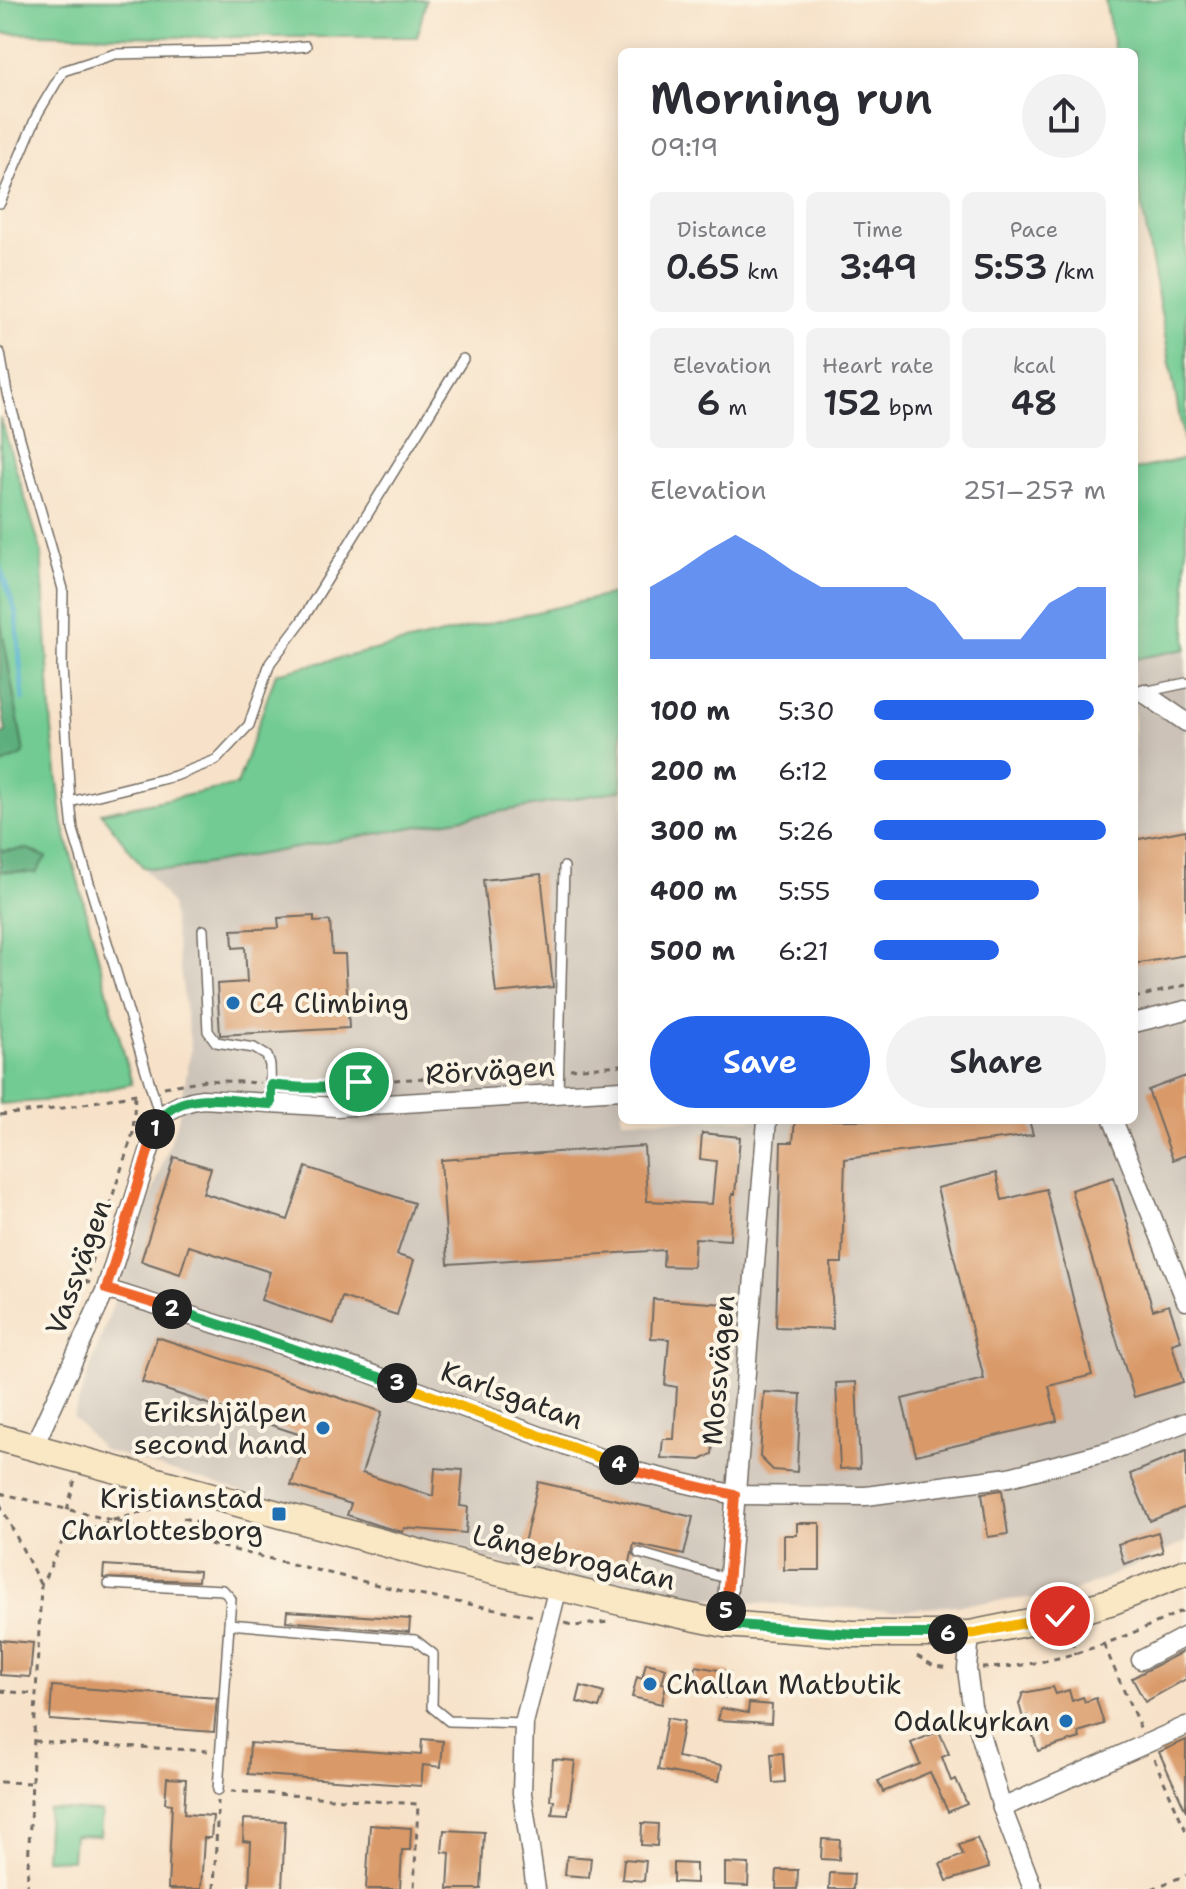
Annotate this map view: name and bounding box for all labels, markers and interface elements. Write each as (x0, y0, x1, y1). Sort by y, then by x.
text: Morning run (650, 69, 933, 128)
button: share (1022, 74, 1106, 158)
text: 09:19 (650, 129, 718, 164)
text: Distance (677, 215, 767, 244)
text: Time (853, 215, 903, 244)
text: Pace (1010, 215, 1058, 244)
text: 0.65 (666, 244, 740, 290)
text: 3:49 (839, 244, 917, 290)
text: 5:53 (974, 244, 1048, 290)
text: km (740, 257, 778, 286)
text: /km (1048, 257, 1094, 286)
text: Elevation (673, 351, 771, 380)
text: Heart rate (822, 351, 934, 380)
text: kcal (1013, 351, 1055, 380)
text: 6 (697, 380, 721, 426)
text: 152 (823, 380, 881, 426)
text: 48 (1010, 380, 1058, 426)
text: m (721, 393, 747, 422)
text: bpm (881, 393, 933, 422)
text: Elevation (650, 472, 766, 507)
text: 251–257 m (963, 472, 1106, 507)
text: 100 m (650, 693, 730, 728)
text: 5:30 (778, 693, 835, 728)
text: 200 m (650, 753, 737, 788)
text: 6:12 (778, 753, 828, 788)
text: 300 m (650, 813, 737, 848)
text: 5:26 (778, 813, 834, 848)
text: 400 m (650, 873, 737, 908)
text: 5:55 (778, 873, 831, 908)
text: 500 m (650, 933, 735, 968)
text: 6:21 (778, 933, 829, 968)
place label: C4 Climbing (249, 984, 409, 1022)
marker: C4 Climbing (224, 994, 242, 1012)
button: Save (650, 1016, 870, 1108)
button: Share (886, 1016, 1106, 1108)
street label: Rörvägen (424, 1047, 556, 1093)
pin (325, 1048, 393, 1116)
icon: arrive (337, 1060, 381, 1104)
pin: 1 (135, 1109, 175, 1149)
text: 1 (150, 1114, 160, 1143)
street label: Vassvägen (36, 1194, 120, 1340)
pin: 2 (152, 1289, 192, 1329)
street label: Mossvägen (692, 1293, 744, 1447)
text: 2 (164, 1294, 180, 1323)
street label: Karlsgatan (436, 1352, 588, 1438)
pin: 3 (377, 1363, 417, 1403)
text: 3 (389, 1368, 405, 1397)
place label: Erikshjälpen second hand (134, 1393, 307, 1463)
marker: Erikshjälpen second hand (314, 1419, 332, 1437)
pin: 4 (599, 1445, 639, 1485)
text: 4 (611, 1450, 627, 1479)
place label: Kristianstad Charlottesborg (61, 1479, 263, 1549)
marker: Kristianstad Charlottesborg (270, 1505, 288, 1523)
street label: Långebrogatan (469, 1515, 679, 1599)
pin (1026, 1582, 1094, 1650)
pin: 5 (706, 1591, 746, 1631)
icon: check (1038, 1594, 1082, 1638)
text: 5 (719, 1596, 733, 1625)
pin: 6 (928, 1614, 968, 1654)
text: 6 (940, 1619, 956, 1648)
place label: Challan Matbutik (666, 1665, 902, 1703)
marker: Challan Matbutik (641, 1675, 659, 1693)
place label: Odalkyrkan (893, 1702, 1050, 1740)
marker: Odalkyrkan (1057, 1712, 1075, 1730)

